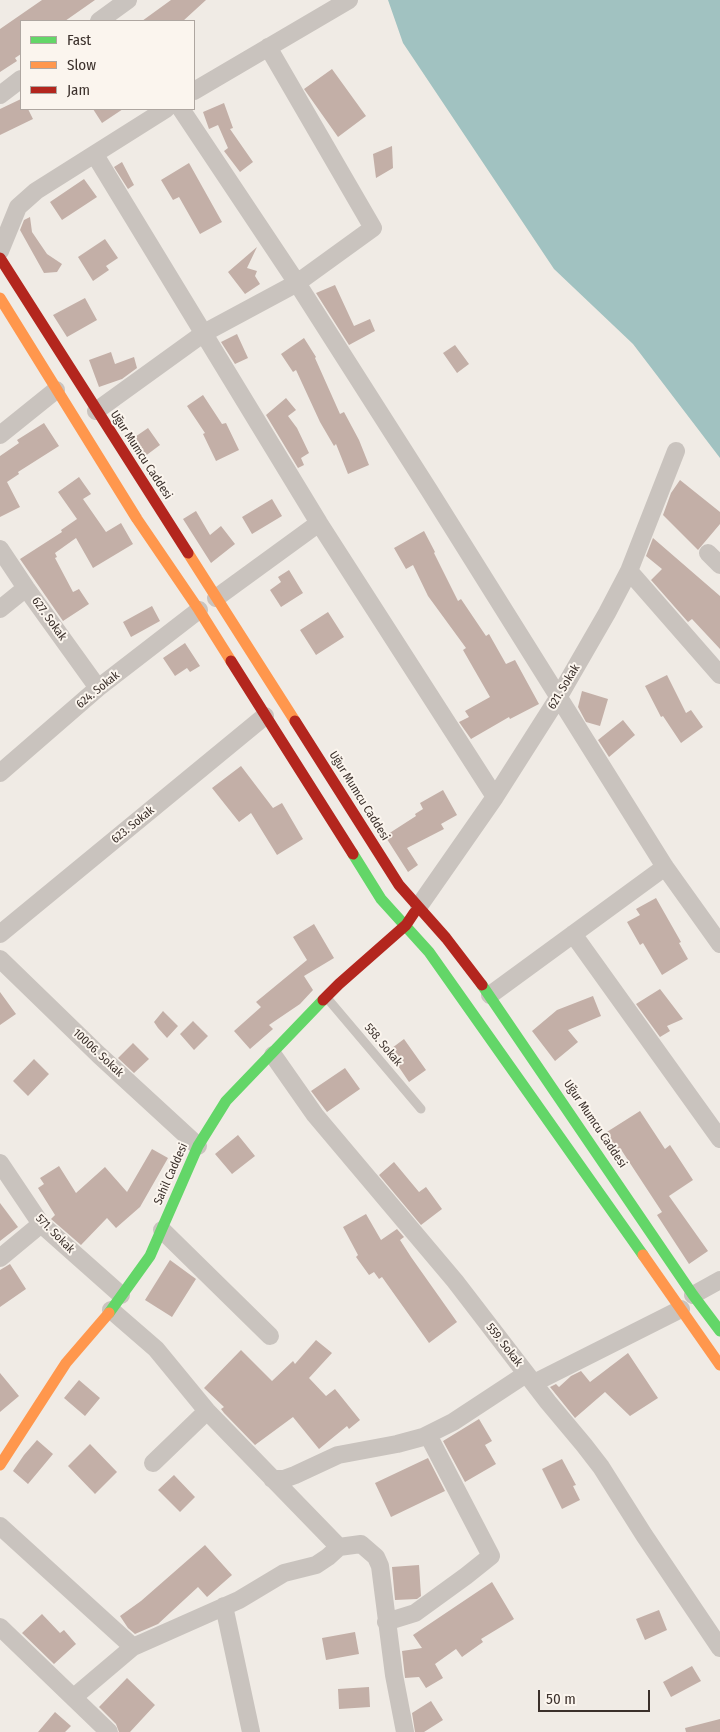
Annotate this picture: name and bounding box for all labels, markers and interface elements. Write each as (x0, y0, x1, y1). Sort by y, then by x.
legend (20, 20, 195, 110)
text: Fast (67, 31, 91, 49)
text: Slow (67, 56, 96, 74)
text: Jam (67, 81, 90, 99)
street label: Uğur Mumcu Caddesi (107, 408, 175, 502)
street label: 627. Sokak (28, 594, 70, 644)
street label: 621. Sokak (545, 662, 583, 712)
street label: 624. Sokak (74, 668, 122, 712)
street label: Uğur Mumcu Caddesi (326, 749, 392, 843)
street label: 623. Sokak (109, 803, 157, 847)
street label: 558. Sokak (361, 1021, 405, 1069)
street label: 10006. Sokak (70, 1026, 126, 1080)
street label: Uğur Mumcu Caddesi (560, 1077, 630, 1171)
street label: Sahil Caddesi (151, 1141, 191, 1207)
street label: 571. Sokak (33, 1212, 77, 1256)
street label: 559. Sokak (483, 1320, 525, 1370)
scale bar (540, 1680, 652, 1712)
text: 50 m (546, 1690, 576, 1708)

